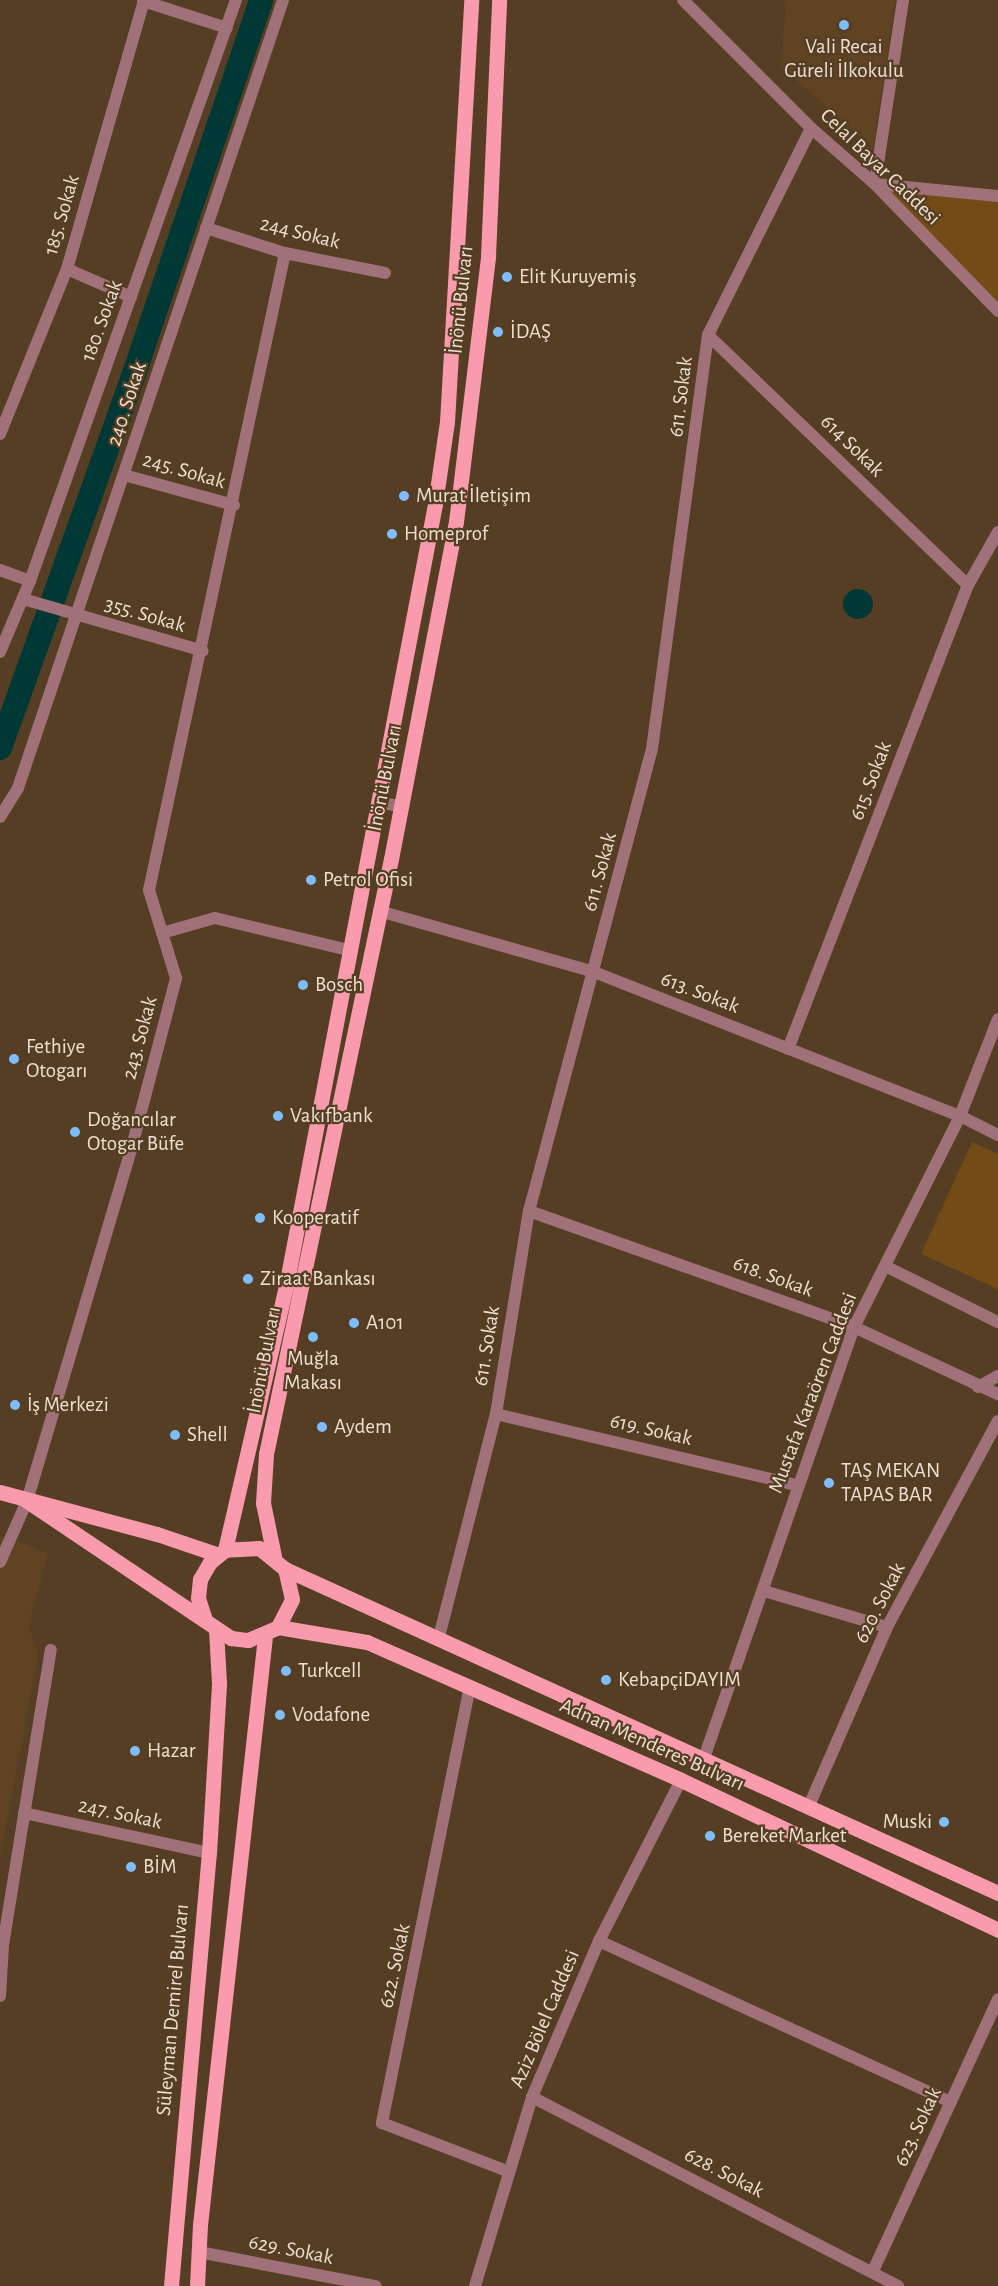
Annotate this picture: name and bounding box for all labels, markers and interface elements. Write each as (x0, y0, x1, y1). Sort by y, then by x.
marker: Vali Recai Güreli İlkokulu (837, 18, 851, 32)
place label: Vali Recai Güreli İlkokulu (784, 34, 904, 84)
street label: Celal Bayar Caddesi (815, 103, 945, 231)
street label: 185. Sokak (39, 172, 85, 258)
street label: 244 Sokak (257, 211, 343, 255)
street label: İnönü Bulvarı (443, 245, 479, 355)
place label: Elit Kuruyemiş (519, 264, 636, 290)
marker: Elit Kuruyemiş (500, 270, 514, 284)
street label: 180. Sokak (76, 277, 128, 365)
place label: İDAŞ (510, 319, 551, 345)
marker: İDAŞ (491, 325, 505, 339)
street label: 611. Sokak (664, 355, 698, 439)
street label: 240. Sokak (102, 359, 152, 449)
street label: 614 Sokak (815, 410, 889, 482)
street label: 245. Sokak (140, 447, 228, 495)
place label: Murat İletişim (416, 483, 531, 509)
marker: Murat İletişim (397, 489, 411, 503)
place label: Homeprof (404, 521, 488, 547)
marker: Homeprof (385, 527, 399, 541)
street label: 355. Sokak (102, 591, 188, 639)
street label: İnönü Bulvarı (362, 722, 408, 834)
street label: 615. Sokak (844, 738, 898, 824)
street label: 611. Sokak (577, 830, 623, 914)
place label: Petrol Ofisi (323, 867, 413, 893)
marker: Petrol Ofisi (304, 873, 318, 887)
street label: 613. Sokak (657, 966, 743, 1020)
place label: Bosch (315, 972, 363, 998)
marker: Bosch (296, 978, 310, 992)
street label: 243. Sokak (117, 994, 163, 1082)
place label: Fethiye Otogarı (26, 1034, 87, 1084)
marker: Fethiye Otogarı (7, 1052, 21, 1066)
place label: Vakıfbank (290, 1103, 373, 1129)
place label: Doğancılar Otogar Büfe (87, 1107, 184, 1157)
marker: Vakıfbank (271, 1109, 285, 1123)
marker: Doğancılar Otogar Büfe (68, 1125, 82, 1139)
place label: Kooperatif (272, 1205, 358, 1231)
marker: Kooperatif (253, 1211, 267, 1225)
street label: 618. Sokak (729, 1251, 817, 1303)
place label: Ziraat Bankası (260, 1266, 376, 1292)
marker: Ziraat Bankası (241, 1272, 255, 1286)
street label: Mustafa Karaören Caddesi (763, 1289, 863, 1497)
street label: İnönü Bulvarı (241, 1304, 287, 1416)
street label: 611. Sokak (468, 1304, 506, 1388)
place label: A101 (366, 1310, 404, 1336)
marker: A101 (347, 1316, 361, 1330)
marker: Muğla Makası (306, 1330, 320, 1344)
place label: Muğla Makası (284, 1346, 342, 1396)
place label: İş Merkezi (27, 1392, 109, 1418)
marker: İş Merkezi (8, 1398, 22, 1412)
street label: 619. Sokak (607, 1408, 695, 1452)
place label: Aydem (334, 1414, 392, 1440)
marker: Aydem (315, 1420, 329, 1434)
place label: Shell (187, 1422, 228, 1448)
marker: Shell (168, 1428, 182, 1442)
place label: TAŞ MEKAN TAPAS BAR (841, 1458, 940, 1508)
marker: TAŞ MEKAN TAPAS BAR (822, 1476, 836, 1490)
street label: 620. Sokak (849, 1559, 911, 1647)
place label: Turkcell (298, 1658, 361, 1684)
marker: Turkcell (279, 1664, 293, 1678)
place label: KebapçiDAYIM (618, 1667, 741, 1693)
marker: KebapçiDAYIM (599, 1673, 613, 1687)
street label: Adnan Menderes Bulvarı (556, 1693, 748, 1797)
place label: Vodafone (292, 1702, 370, 1728)
marker: Vodafone (273, 1708, 287, 1722)
place label: Hazar (147, 1738, 196, 1764)
marker: Hazar (128, 1744, 142, 1758)
street label: 247. Sokak (76, 1793, 164, 1835)
place label: Muski (883, 1809, 932, 1835)
marker: Muski (937, 1815, 951, 1829)
place label: Bereket Market (722, 1823, 847, 1849)
marker: Bereket Market (703, 1829, 717, 1843)
place label: BİM (143, 1854, 176, 1880)
marker: BİM (124, 1860, 138, 1874)
street label: Süleyman Demirel Bulvarı (151, 1903, 195, 2117)
street label: 622. Sokak (374, 1922, 416, 2010)
street label: Aziz Bölel Caddesi (505, 1946, 585, 2092)
street label: 623. Sokak (889, 2083, 947, 2171)
street label: 628. Sokak (680, 2142, 768, 2204)
street label: 629. Sokak (246, 2229, 336, 2271)

